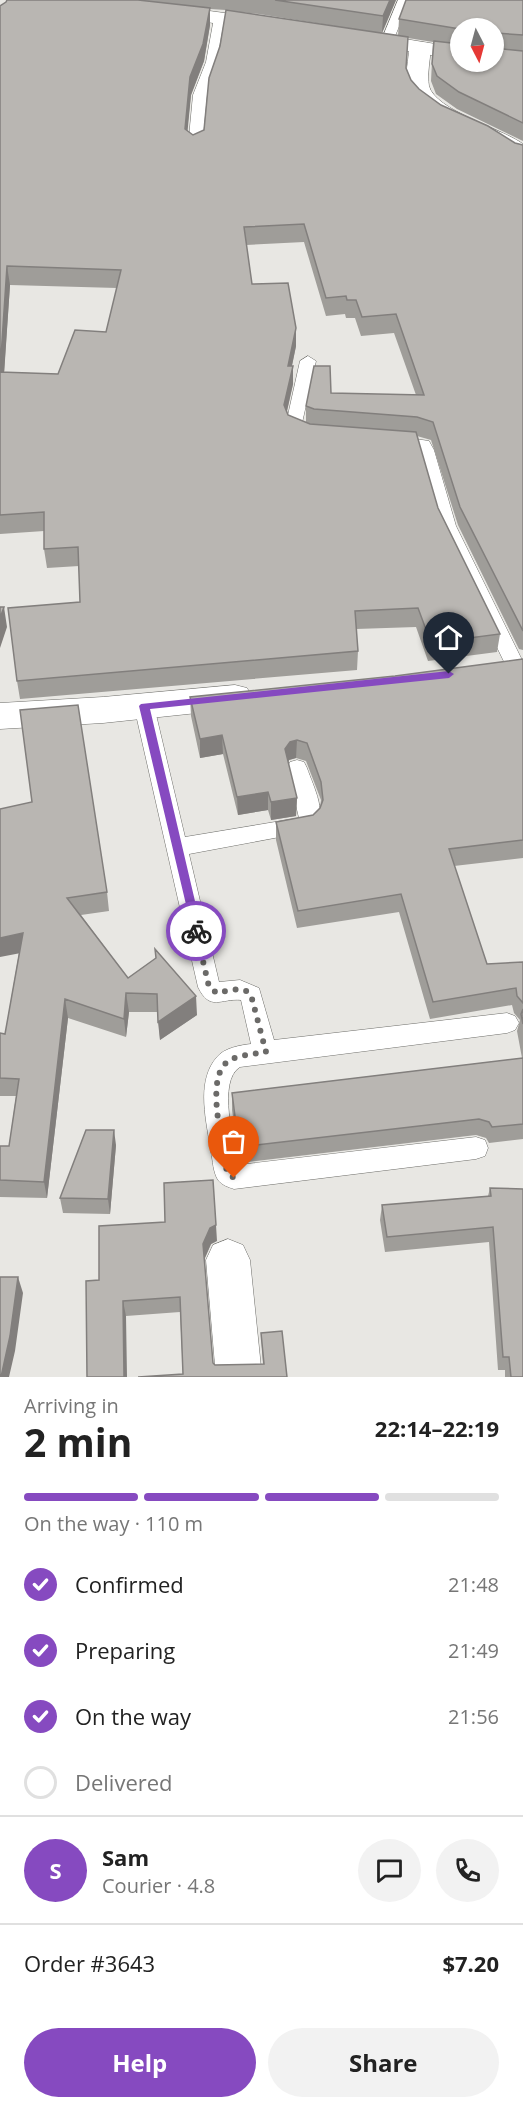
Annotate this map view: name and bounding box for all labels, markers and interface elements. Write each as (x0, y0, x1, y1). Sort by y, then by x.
north arrow (450, 18, 504, 72)
map controls (450, 18, 504, 72)
pin (423, 612, 474, 674)
icon: home (432, 621, 465, 654)
courier (166, 901, 226, 961)
icon: bike (180, 915, 213, 948)
pin (208, 1116, 259, 1178)
icon: bag (217, 1125, 250, 1158)
text: Arriving in (24, 1392, 119, 1419)
text: 22:14–22:19 (375, 1413, 499, 1443)
text: 2 min (24, 1415, 132, 1468)
text: On the way · 110 m (24, 1510, 203, 1537)
icon: check (24, 1568, 57, 1601)
text: Confirmed (75, 1569, 184, 1599)
text: 21:48 (448, 1571, 499, 1598)
icon: check (24, 1634, 57, 1667)
text: Preparing (75, 1635, 175, 1665)
text: 21:49 (448, 1637, 499, 1664)
icon: check (24, 1700, 57, 1733)
text: On the way (75, 1701, 191, 1731)
text: 21:56 (448, 1703, 499, 1730)
text: Delivered (75, 1767, 173, 1797)
button: chat (358, 1839, 421, 1902)
button: phone (436, 1839, 499, 1902)
text: Sam (102, 1842, 149, 1872)
text: S (49, 1855, 62, 1885)
text: Courier · 4.8 (102, 1872, 215, 1899)
text: Order #3643 (24, 1948, 155, 1978)
text: $7.20 (442, 1948, 499, 1978)
button: Help (24, 2028, 256, 2097)
button: Share (268, 2028, 499, 2097)

